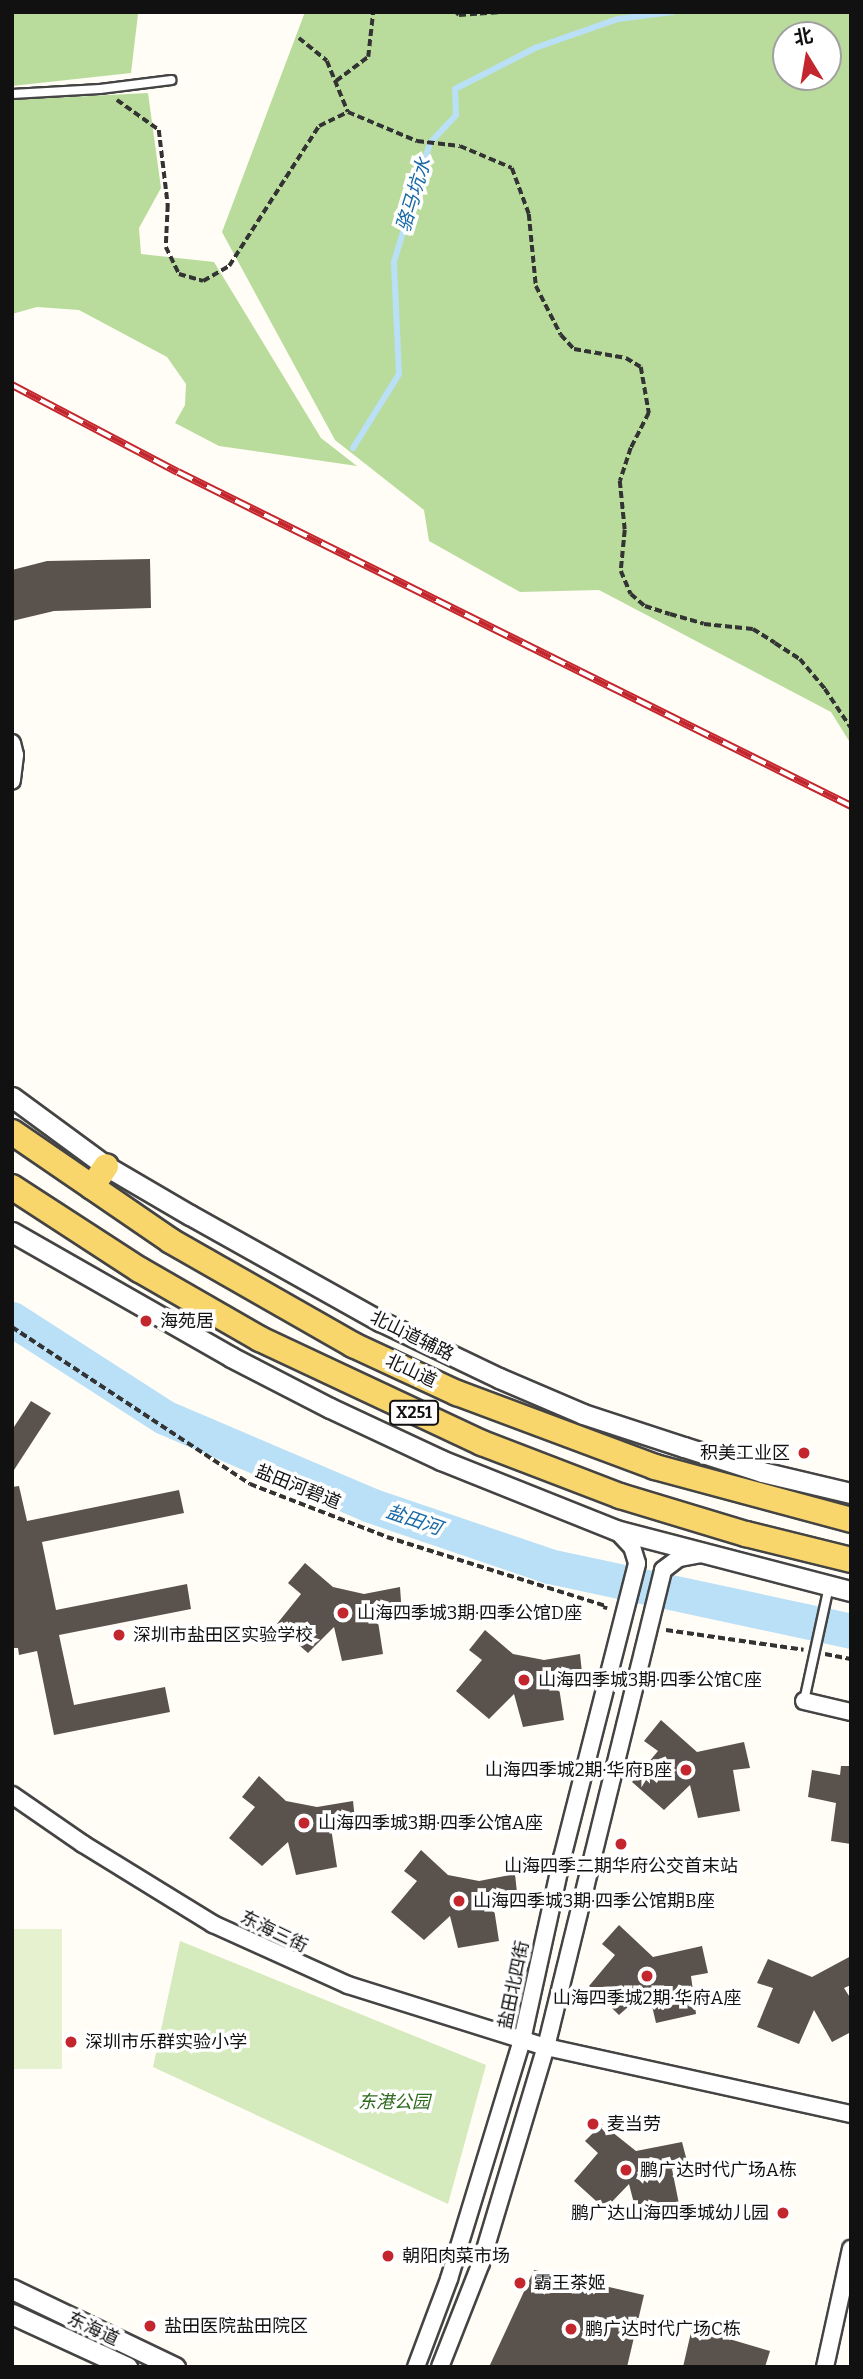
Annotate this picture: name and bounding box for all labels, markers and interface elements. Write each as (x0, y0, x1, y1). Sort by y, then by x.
north arrow (772, 21, 842, 91)
text: 北 (792, 24, 815, 50)
water label: 骆马坑水 (392, 155, 436, 235)
street label: 北山道辅路 (367, 1307, 457, 1365)
place label: 海苑居 (160, 1310, 214, 1332)
marker: 海苑居 (138, 1313, 154, 1329)
street label: 北山道 (382, 1350, 440, 1392)
road number: X251 (388, 1400, 440, 1426)
place label: 积美工业区 (700, 1442, 790, 1464)
marker: 积美工业区 (796, 1445, 812, 1461)
street label: 盐田河碧道 (252, 1460, 344, 1514)
water label: 盐田河 (383, 1500, 445, 1540)
place label: 山海四季城3期·四季公馆D座 (357, 1602, 582, 1624)
marker: 山海四季城3期·四季公馆D座 (335, 1605, 351, 1621)
place label: 深圳市盐田区实验学校 (133, 1624, 313, 1646)
marker: 深圳市盐田区实验学校 (111, 1627, 127, 1643)
place label: 山海四季城3期·四季公馆C座 (538, 1669, 762, 1691)
marker: 山海四季城3期·四季公馆C座 (516, 1672, 532, 1688)
place label: 山海四季城2期·华府B座 (485, 1759, 672, 1781)
marker: 山海四季城2期·华府B座 (678, 1762, 694, 1778)
place label: 山海四季城3期·四季公馆A座 (318, 1812, 543, 1834)
marker: 山海四季城3期·四季公馆A座 (296, 1815, 312, 1831)
marker: 山海四季二期华府公交首末站 (613, 1836, 629, 1852)
place label: 山海四季二期华府公交首末站 (504, 1855, 738, 1877)
place label: 山海四季城3期·四季公馆期B座 (473, 1890, 715, 1912)
marker: 山海四季城3期·四季公馆期B座 (451, 1893, 467, 1909)
street label: 东海三街 (237, 1907, 311, 1957)
street label: 盐田北四街 (494, 1939, 534, 2031)
marker: 山海四季城2期·华府A座 (639, 1968, 655, 1984)
place label: 山海四季城2期·华府A座 (553, 1987, 741, 2009)
place label: 深圳市乐群实验小学 (85, 2031, 247, 2053)
marker: 深圳市乐群实验小学 (63, 2034, 79, 2050)
park label: 东港公园 (358, 2091, 430, 2113)
place label: 麦当劳 (607, 2113, 661, 2135)
marker: 麦当劳 (585, 2116, 601, 2132)
place label: 鹏广达时代广场A栋 (640, 2159, 797, 2181)
marker: 鹏广达时代广场A栋 (618, 2162, 634, 2178)
place label: 鹏广达山海四季城幼儿园 (571, 2202, 769, 2224)
marker: 鹏广达山海四季城幼儿园 (775, 2205, 791, 2221)
place label: 朝阳肉菜市场 (402, 2245, 510, 2267)
marker: 朝阳肉菜市场 (380, 2248, 396, 2264)
place label: 霸王茶姬 (534, 2272, 606, 2294)
marker: 霸王茶姬 (512, 2275, 528, 2291)
street label: 东海道 (64, 2308, 122, 2350)
place label: 盐田医院盐田院区 (164, 2315, 308, 2337)
marker: 盐田医院盐田院区 (142, 2318, 158, 2334)
place label: 鹏广达时代广场C栋 (585, 2318, 741, 2340)
marker: 鹏广达时代广场C栋 (563, 2321, 579, 2337)

